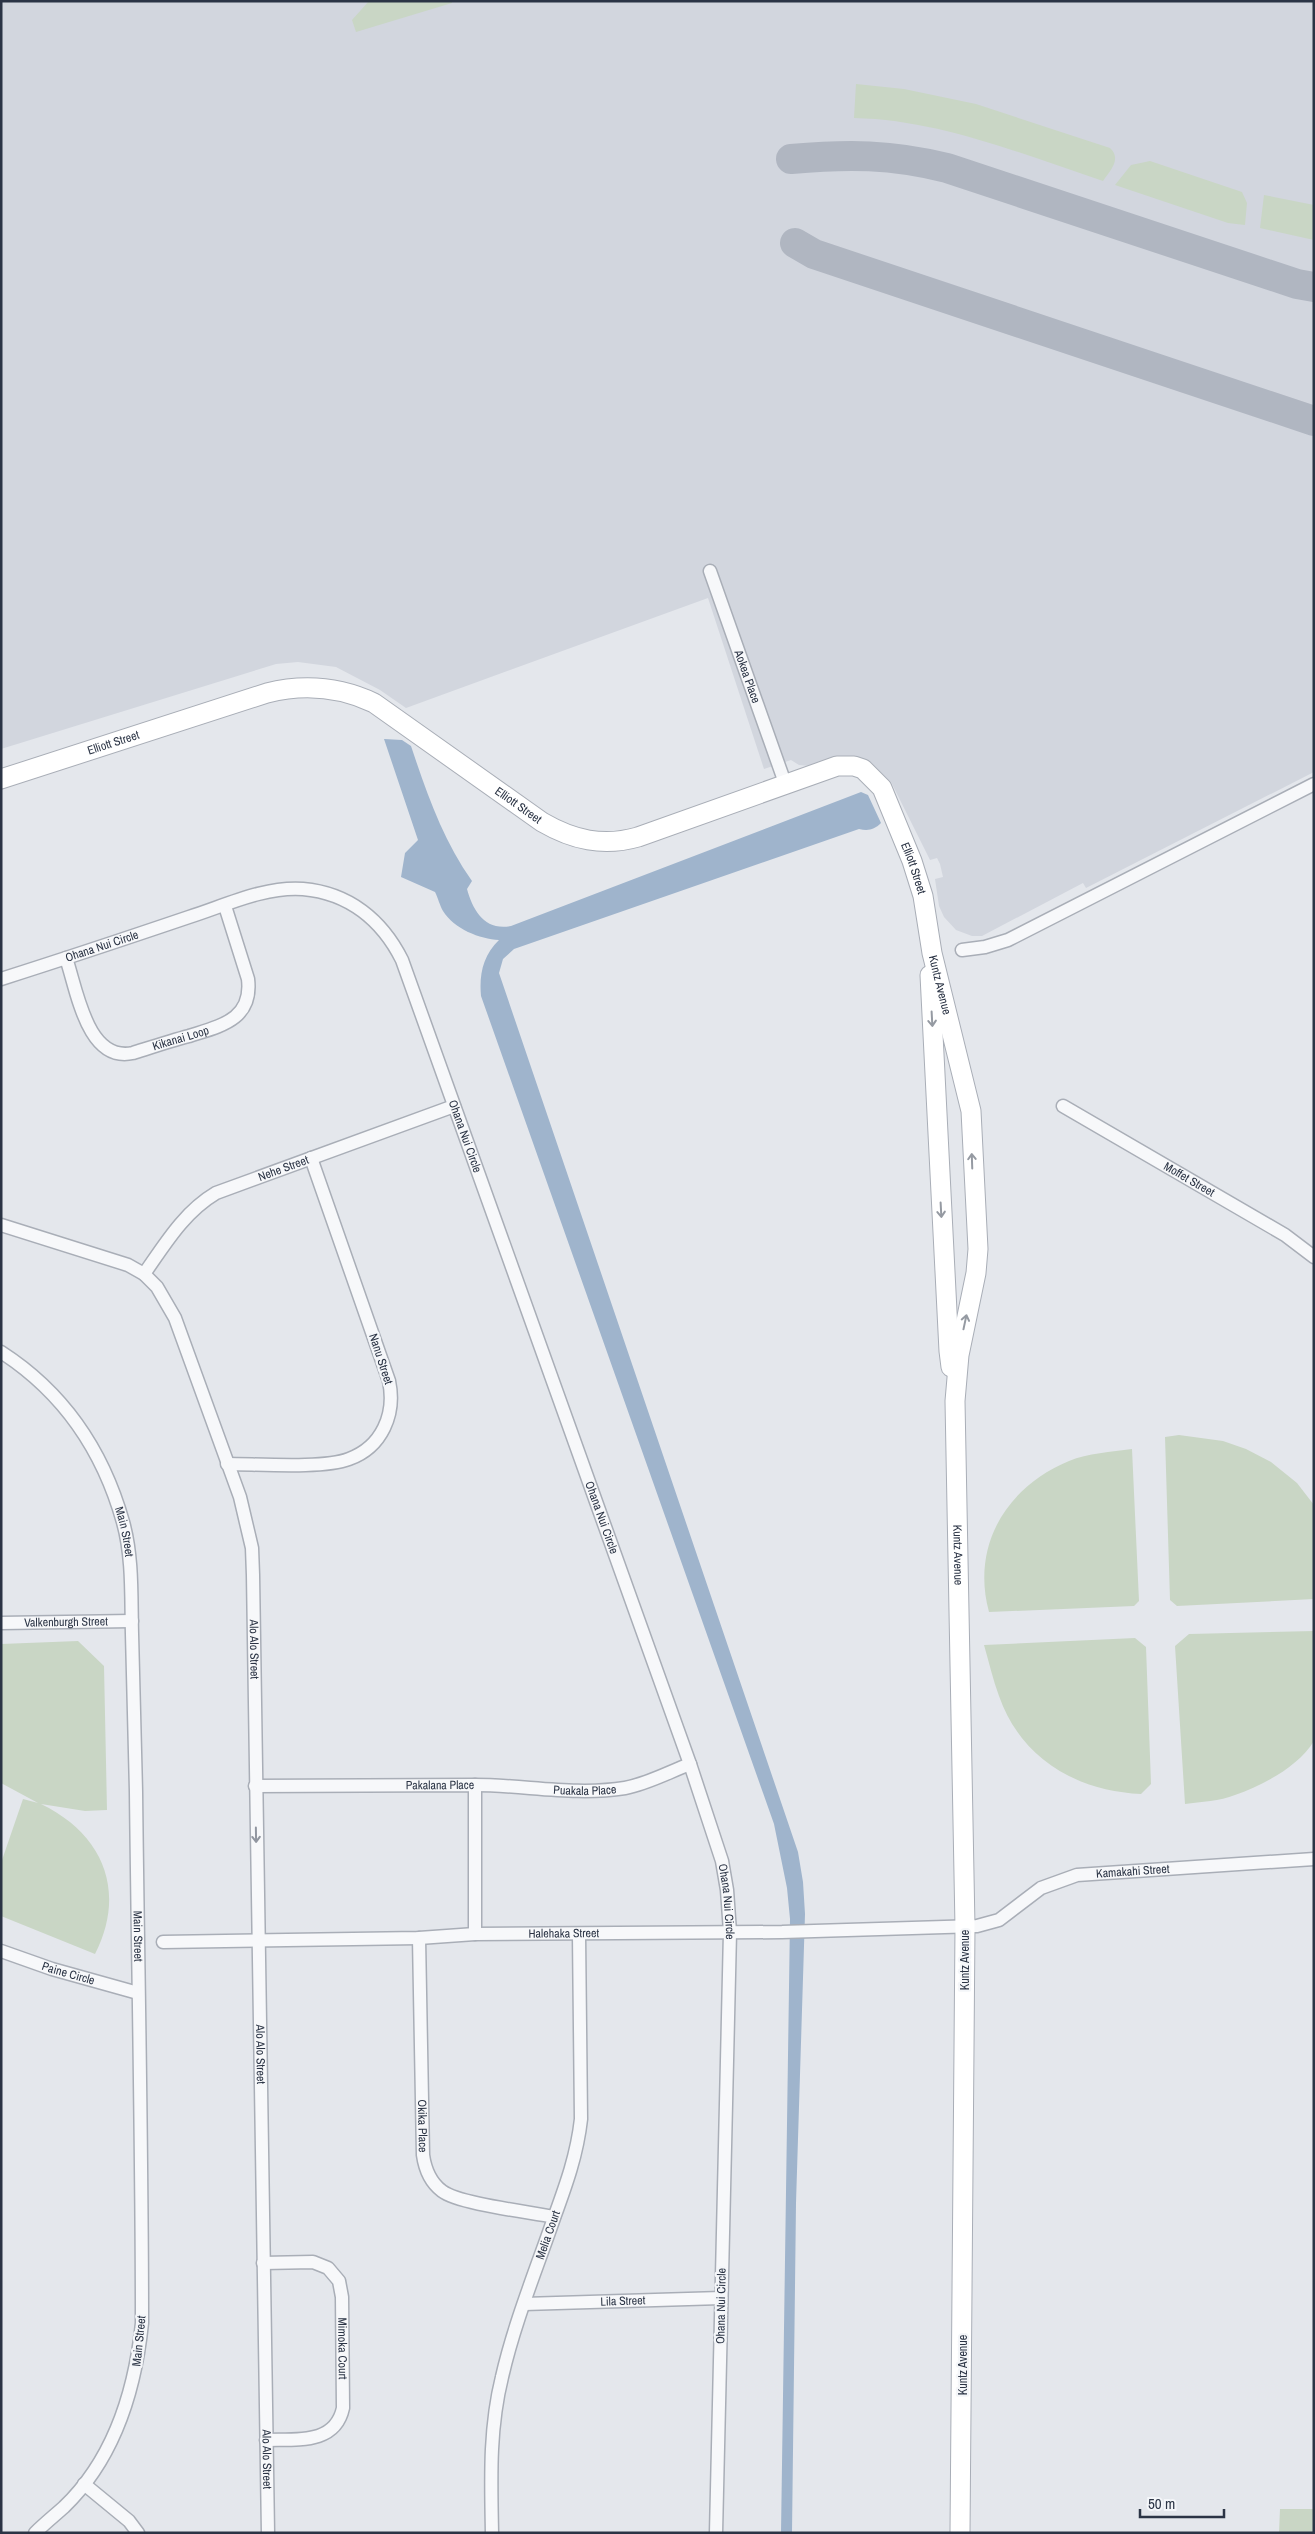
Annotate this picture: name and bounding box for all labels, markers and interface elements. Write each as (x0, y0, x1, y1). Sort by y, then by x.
street label: Aokea Place (730, 647, 764, 705)
street label: Elliott Street (85, 727, 142, 759)
street label: Elliott Street (492, 783, 545, 827)
street label: Elliott Street (897, 840, 930, 896)
street label: Ohana Nui Circle (63, 927, 141, 966)
street label: Kuntz Avenue (925, 954, 955, 1016)
one-way arrow (927, 1010, 936, 1026)
street label: Kikanai Loop (150, 1022, 211, 1054)
street label: Ohana Nui Circle (445, 1098, 486, 1175)
street label: Nehe Street (256, 1152, 311, 1185)
one-way arrow (968, 1153, 977, 1169)
street label: Moffet Street (1161, 1158, 1218, 1201)
one-way arrow (937, 1202, 946, 1218)
one-way arrow (961, 1315, 971, 1331)
street label: Nanu Street (365, 1332, 397, 1387)
street label: Ohana Nui Circle (581, 1479, 622, 1556)
street label: Main Street (111, 1505, 137, 1558)
street label: Kuntz Avenue (949, 1524, 967, 1585)
street label: Valkenburgh Street (24, 1613, 108, 1631)
street label: Alo Alo Street (246, 1618, 263, 1680)
street label: Pakalana Place (406, 1777, 474, 1793)
street label: Puakala Place (553, 1781, 617, 1799)
one-way arrow (251, 1826, 261, 1843)
street label: Kamakahi Street (1096, 1861, 1170, 1882)
street label: Ohana Nui Circle (715, 1863, 738, 1940)
street label: Main Street (130, 1911, 146, 1962)
street label: Halehaka Street (528, 1925, 599, 1942)
street label: Kuntz Avenue (957, 1930, 973, 1990)
street label: Paine Circle (40, 1958, 97, 1989)
street label: Alo Alo Street (252, 2023, 269, 2085)
street label: Okika Place (414, 2099, 431, 2153)
street label: Melia Court (532, 2208, 564, 2262)
street label: Ohana Nui Circle (712, 2268, 730, 2344)
street label: Lila Street (600, 2292, 646, 2310)
street label: Main Street (128, 2315, 150, 2367)
street label: Mimoka Court (334, 2318, 351, 2380)
street label: Kuntz Avenue (955, 2335, 971, 2395)
street label: Alo Alo Street (258, 2428, 275, 2490)
scale bar (1140, 2486, 1224, 2518)
text: 50 m (1148, 2493, 1175, 2514)

